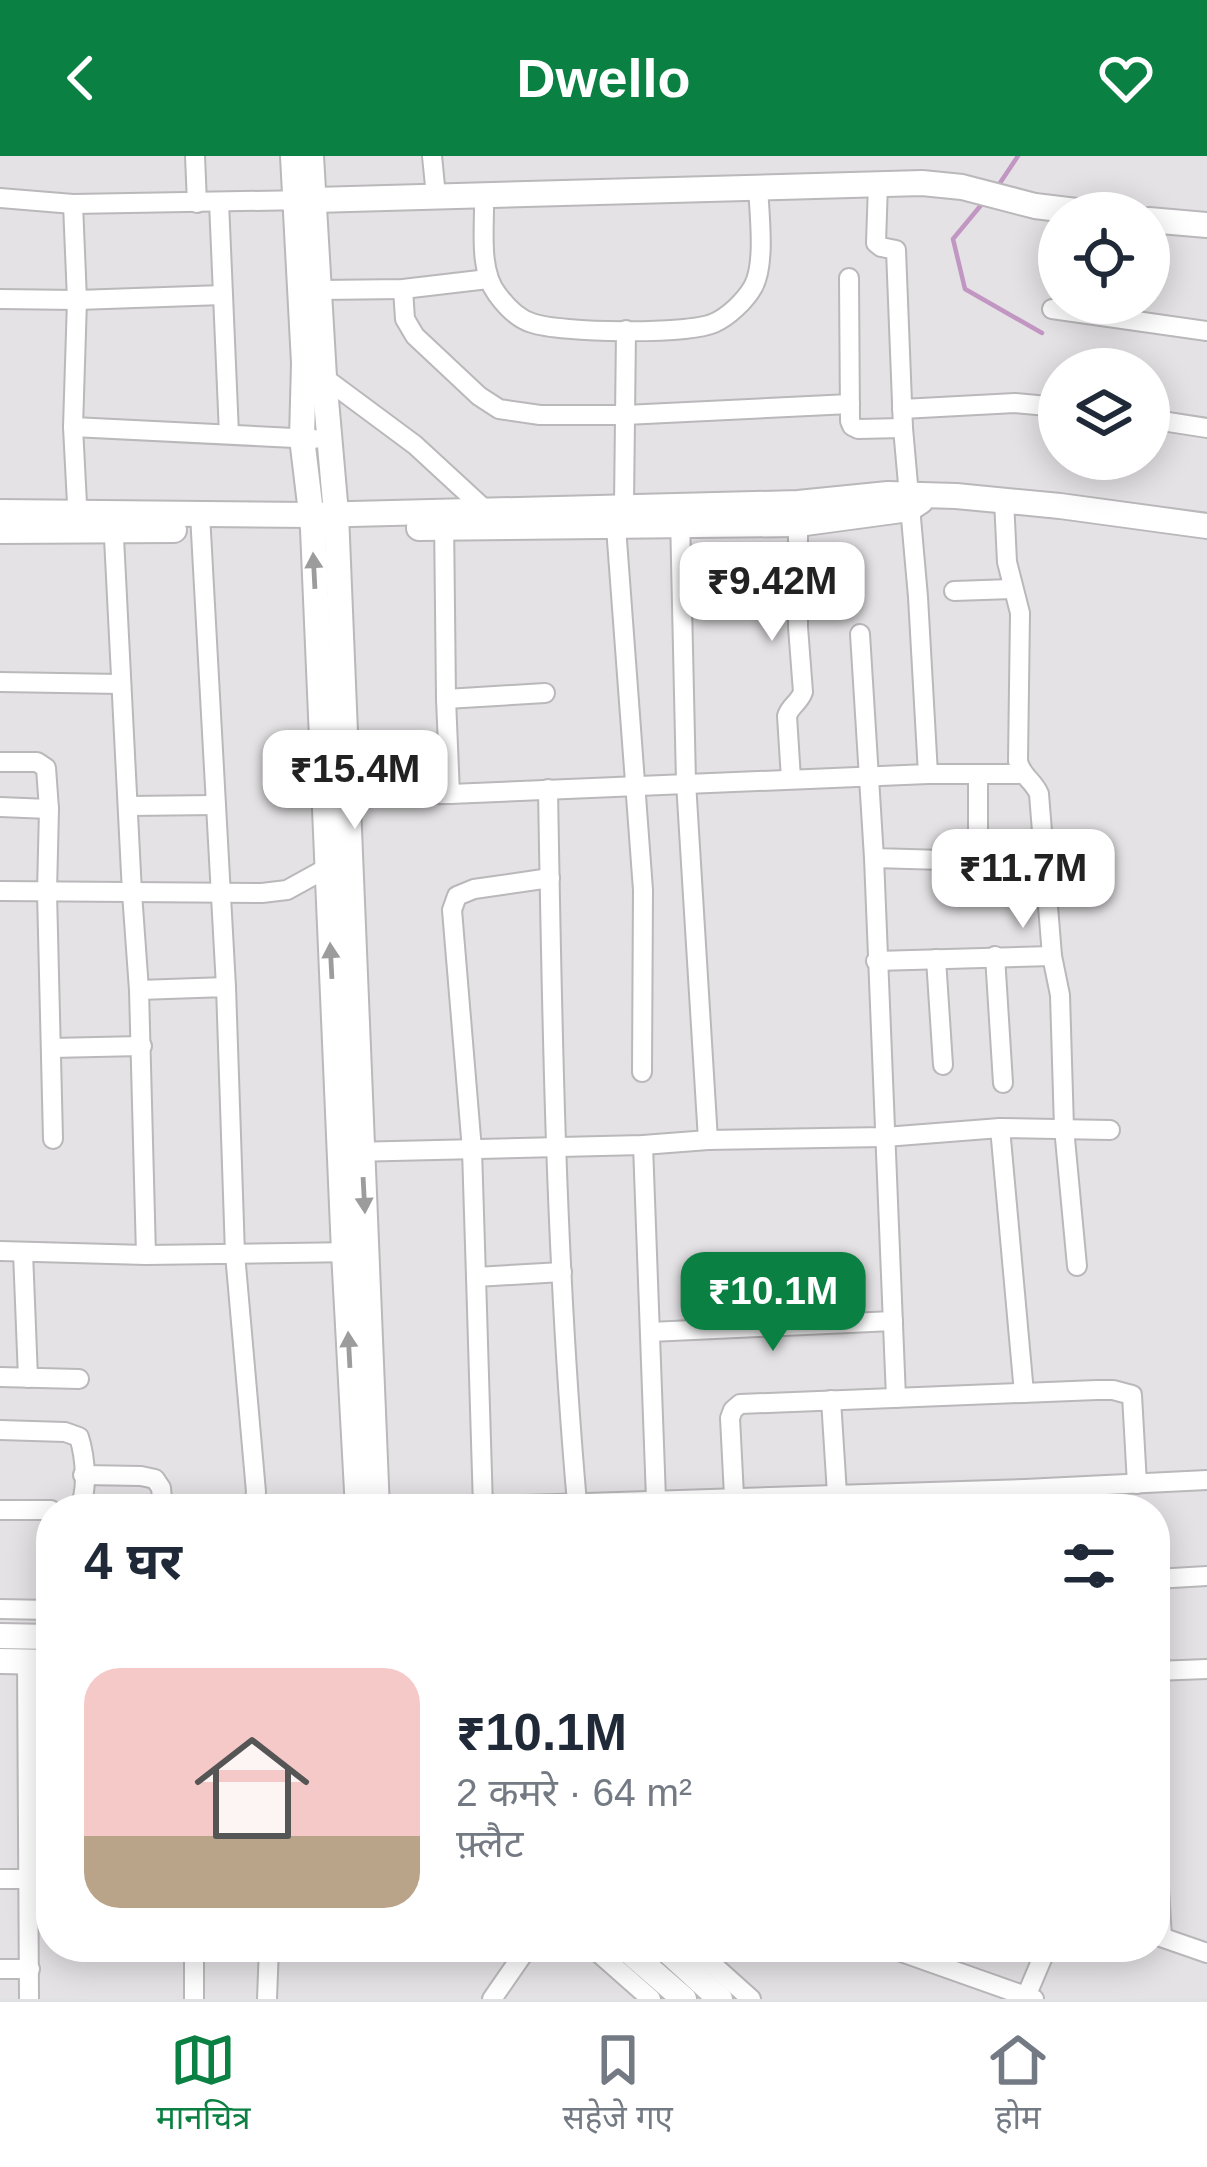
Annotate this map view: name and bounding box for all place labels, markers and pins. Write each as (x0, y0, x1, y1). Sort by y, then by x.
pin: ₹9.42M (674, 542, 870, 644)
pin: ₹15.4M (257, 730, 453, 832)
pin: ₹11.7M (925, 829, 1121, 931)
pin: ₹10.1M (675, 1252, 871, 1354)

